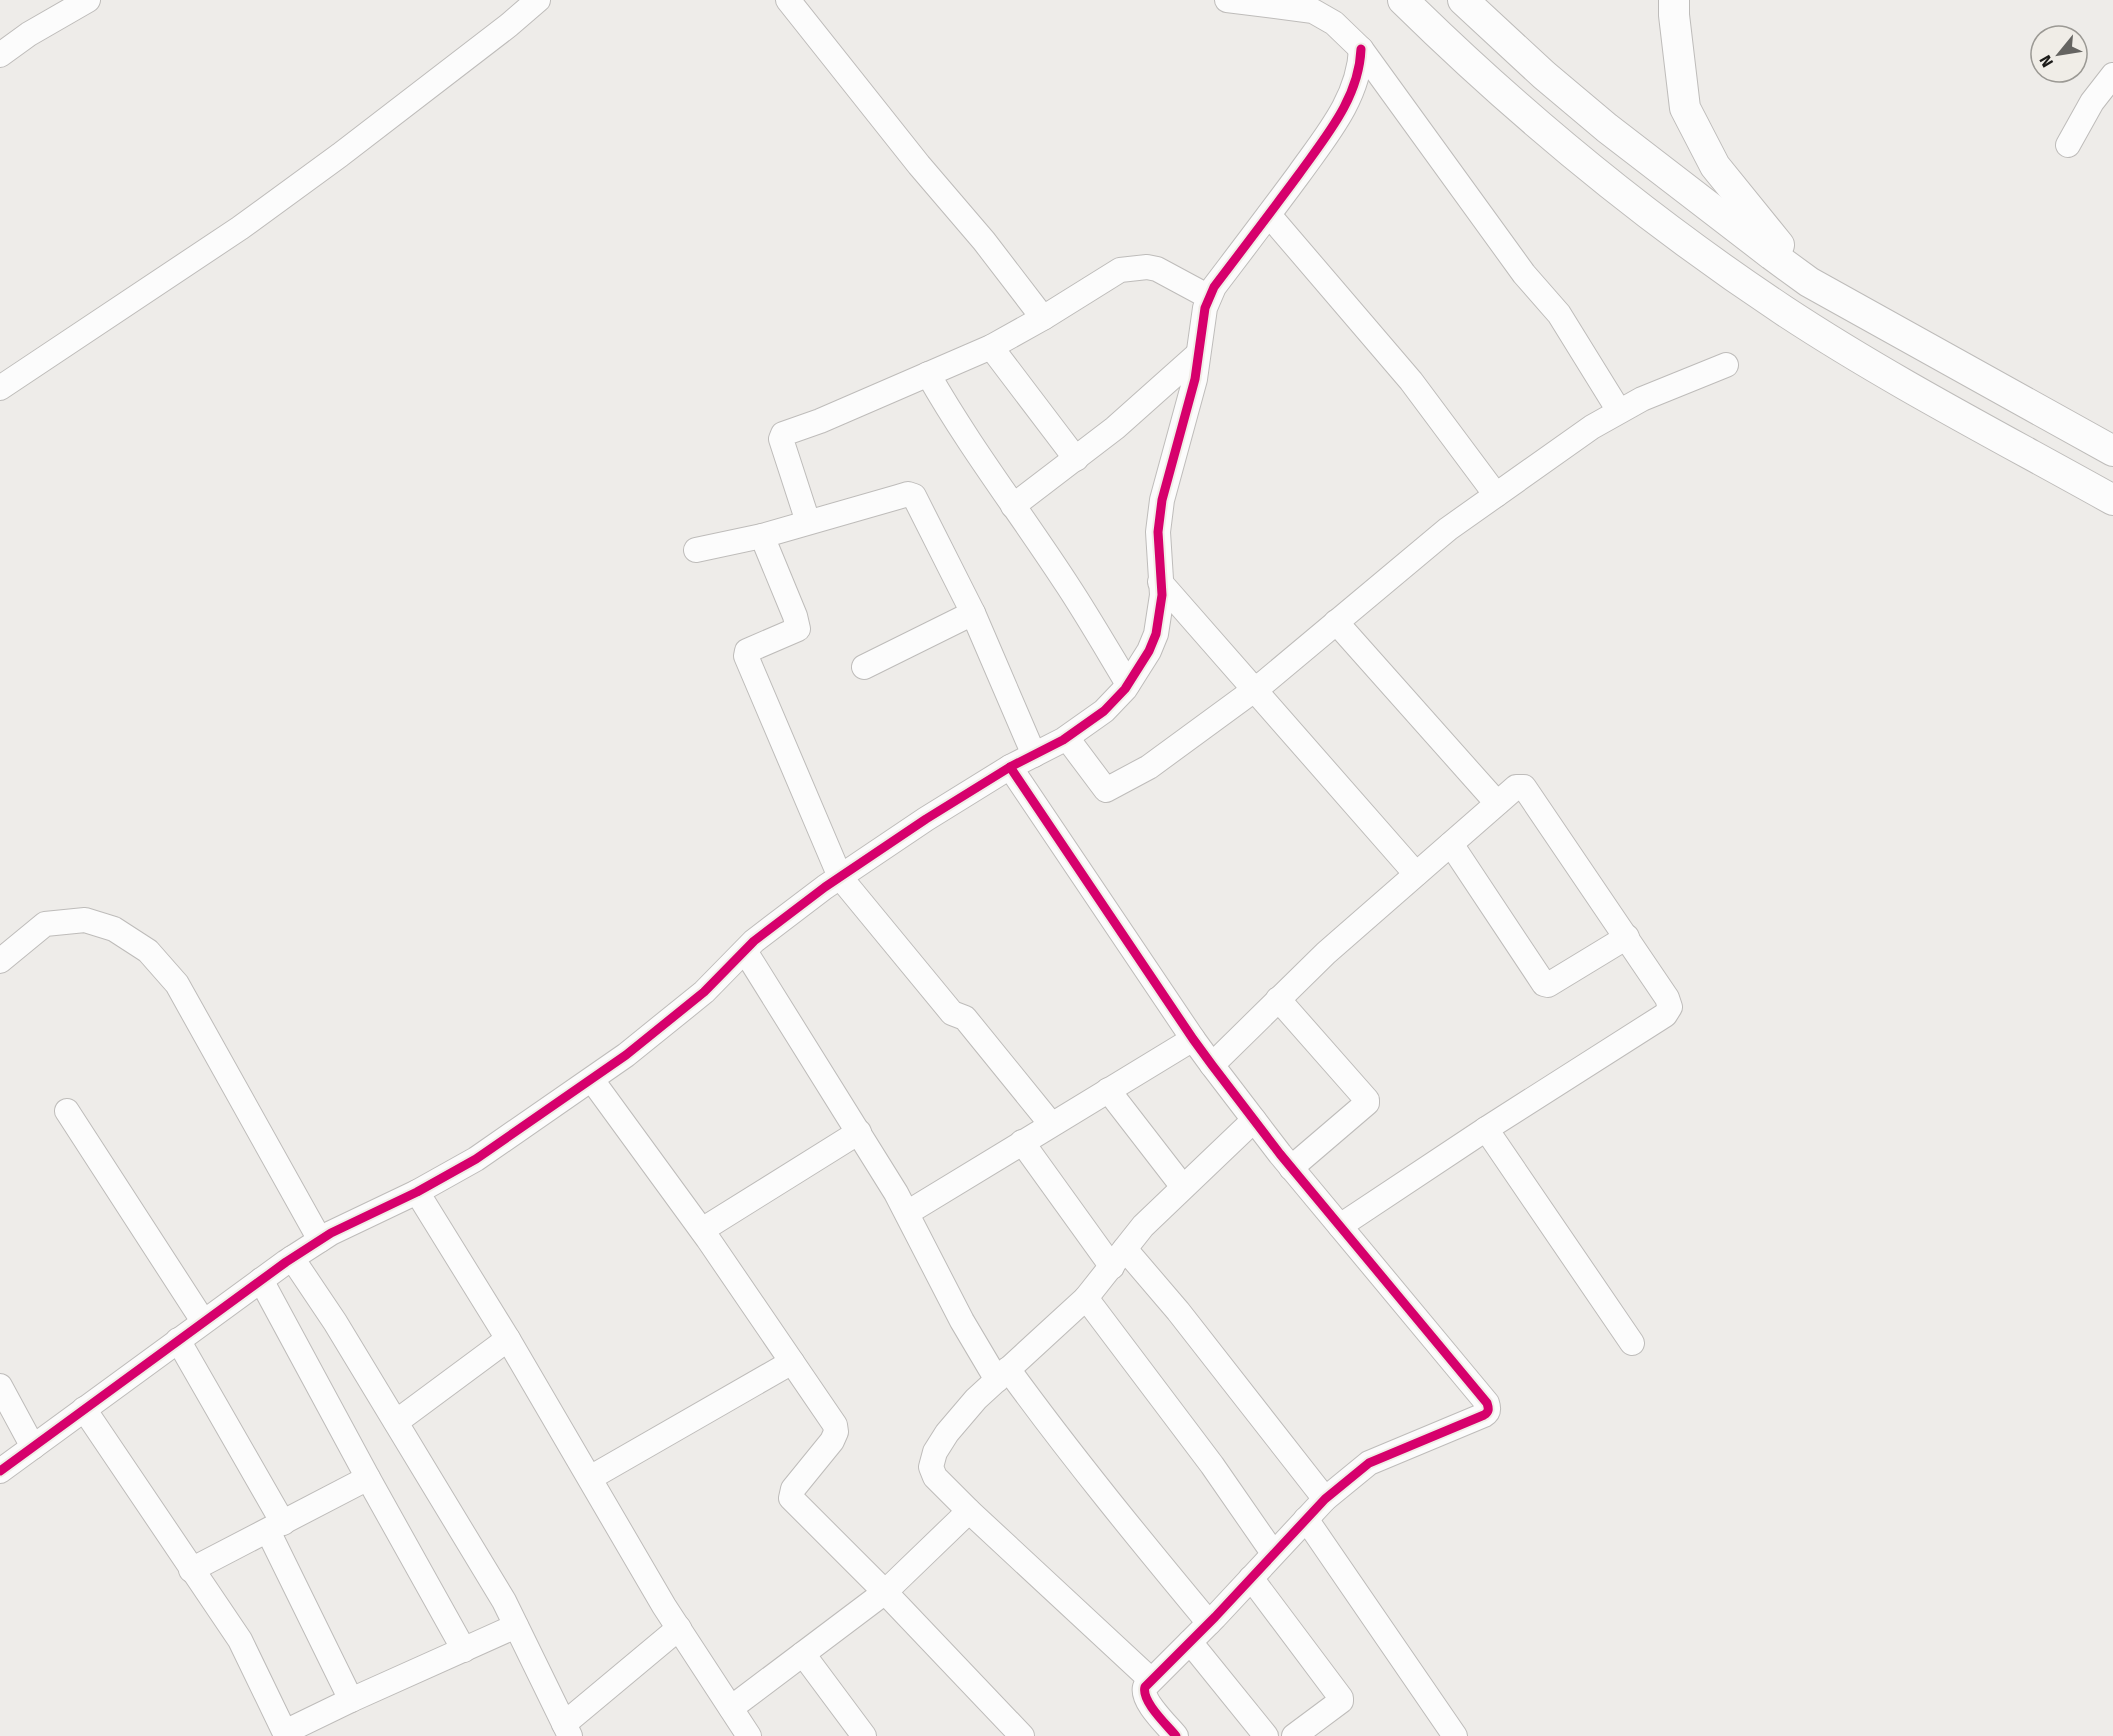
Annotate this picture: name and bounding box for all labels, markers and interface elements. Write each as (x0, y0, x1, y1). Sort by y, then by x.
north arrow (2029, 24, 2089, 84)
text: N (2036, 52, 2057, 71)

